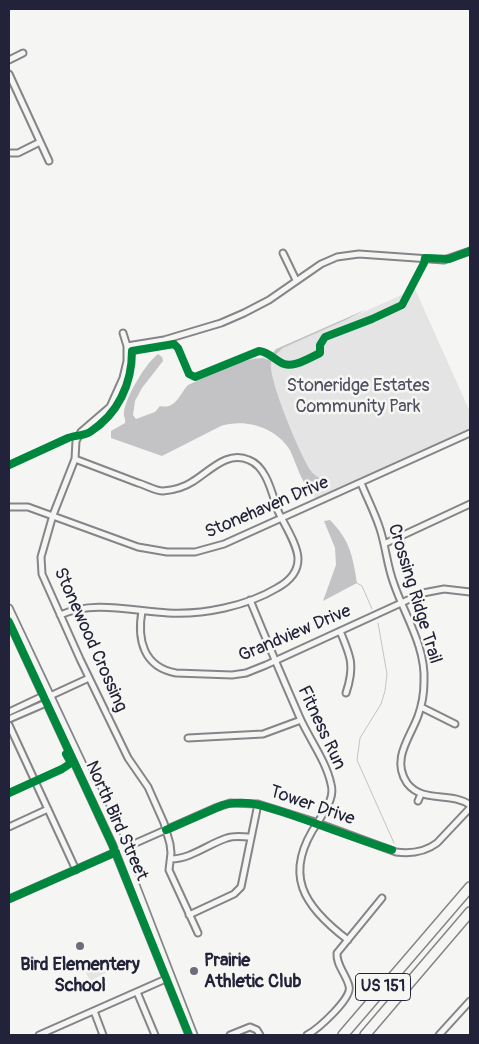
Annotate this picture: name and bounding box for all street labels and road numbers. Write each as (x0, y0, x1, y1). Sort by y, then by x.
street label: Stonehaven Drive (202, 472, 332, 544)
street label: Crossing Ridge Trail (382, 522, 446, 666)
street label: Stonewood Crossing (48, 564, 132, 716)
street label: Grandview Drive (236, 601, 354, 667)
street label: Fitness Run (292, 683, 350, 773)
street label: North Bird Street (80, 758, 152, 884)
street label: Tower Drive (267, 781, 357, 831)
road number: US 151 (356, 974, 410, 1000)

